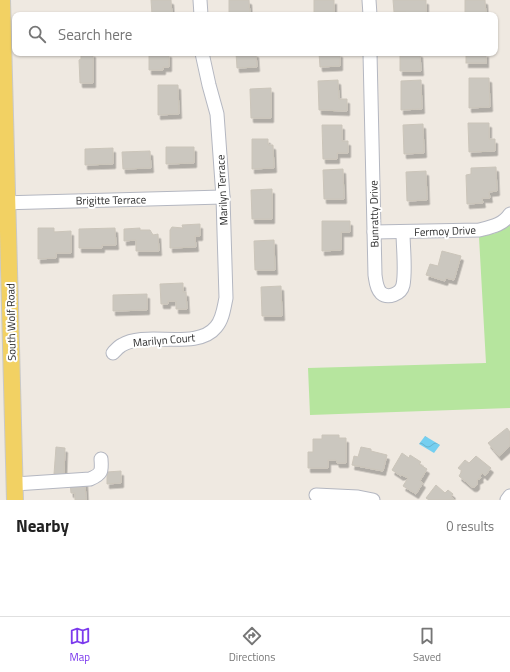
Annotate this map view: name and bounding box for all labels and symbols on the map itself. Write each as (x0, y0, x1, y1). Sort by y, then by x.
street label: Marilyn Terrace (212, 154, 232, 226)
street label: Bunratty Drive (365, 180, 383, 248)
street label: Brigitte Terrace (76, 191, 147, 209)
street label: Fermoy Drive (414, 222, 477, 240)
street label: South Wolf Road (2, 283, 20, 361)
street label: Marilyn Court (132, 329, 196, 351)

